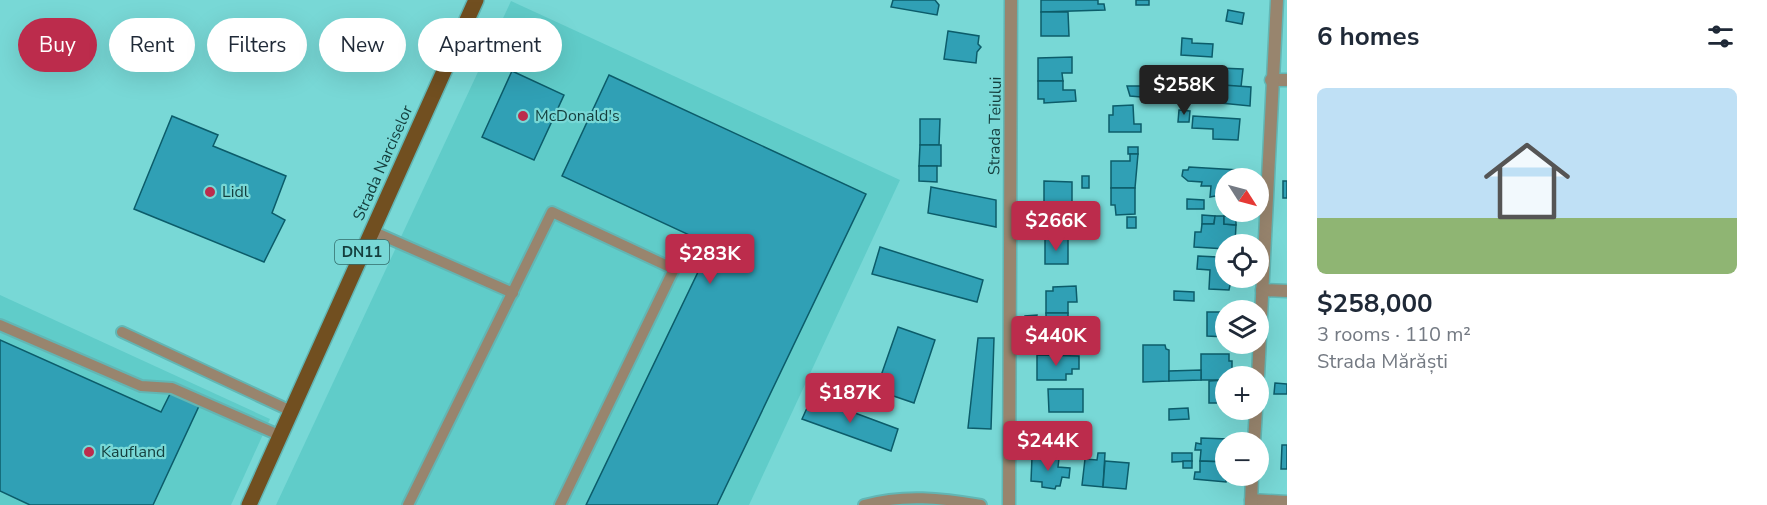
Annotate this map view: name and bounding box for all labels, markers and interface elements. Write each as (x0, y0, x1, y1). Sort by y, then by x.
chip: Buy (18, 18, 97, 72)
chip: Rent (109, 18, 195, 72)
chip: Filters (207, 18, 307, 72)
chip: New (319, 18, 406, 72)
chip: Apartment (418, 18, 562, 72)
text: 6 homes (1317, 19, 1419, 54)
icon: filters (1704, 20, 1737, 53)
pin: $258K (1142, 65, 1226, 116)
text: $258K (1153, 71, 1215, 98)
street label: Strada Teiului (983, 77, 1007, 175)
street label: Strada Narciselor (348, 102, 418, 224)
place label: McDonald's (535, 105, 620, 127)
marker: McDonald's (516, 109, 530, 123)
icon: home (1473, 127, 1581, 235)
north arrow (1215, 168, 1269, 222)
map controls (1215, 168, 1269, 486)
place label: Lidl (222, 181, 249, 203)
marker: Lidl (203, 185, 217, 199)
pin: $266K (1014, 201, 1098, 252)
text: $266K (1025, 207, 1087, 234)
pin: $283K (668, 234, 752, 285)
button: locate (1215, 234, 1269, 288)
road number: DN11 (335, 240, 389, 264)
text: $283K (679, 240, 741, 267)
text: $258,000 (1317, 286, 1433, 321)
button: layers (1215, 300, 1269, 354)
pin: $440K (1014, 316, 1098, 367)
text: 3 rooms · 110 m² (1317, 321, 1471, 348)
text: $440K (1025, 322, 1087, 349)
text: Strada Mărăști (1317, 348, 1448, 375)
button: + (1215, 366, 1269, 420)
pin: $187K (808, 373, 892, 424)
text: $187K (819, 379, 881, 406)
pin: $244K (1006, 421, 1090, 472)
text: $244K (1017, 427, 1079, 454)
button: − (1215, 432, 1269, 486)
place label: Kaufland (101, 441, 165, 463)
marker: Kaufland (82, 445, 96, 459)

